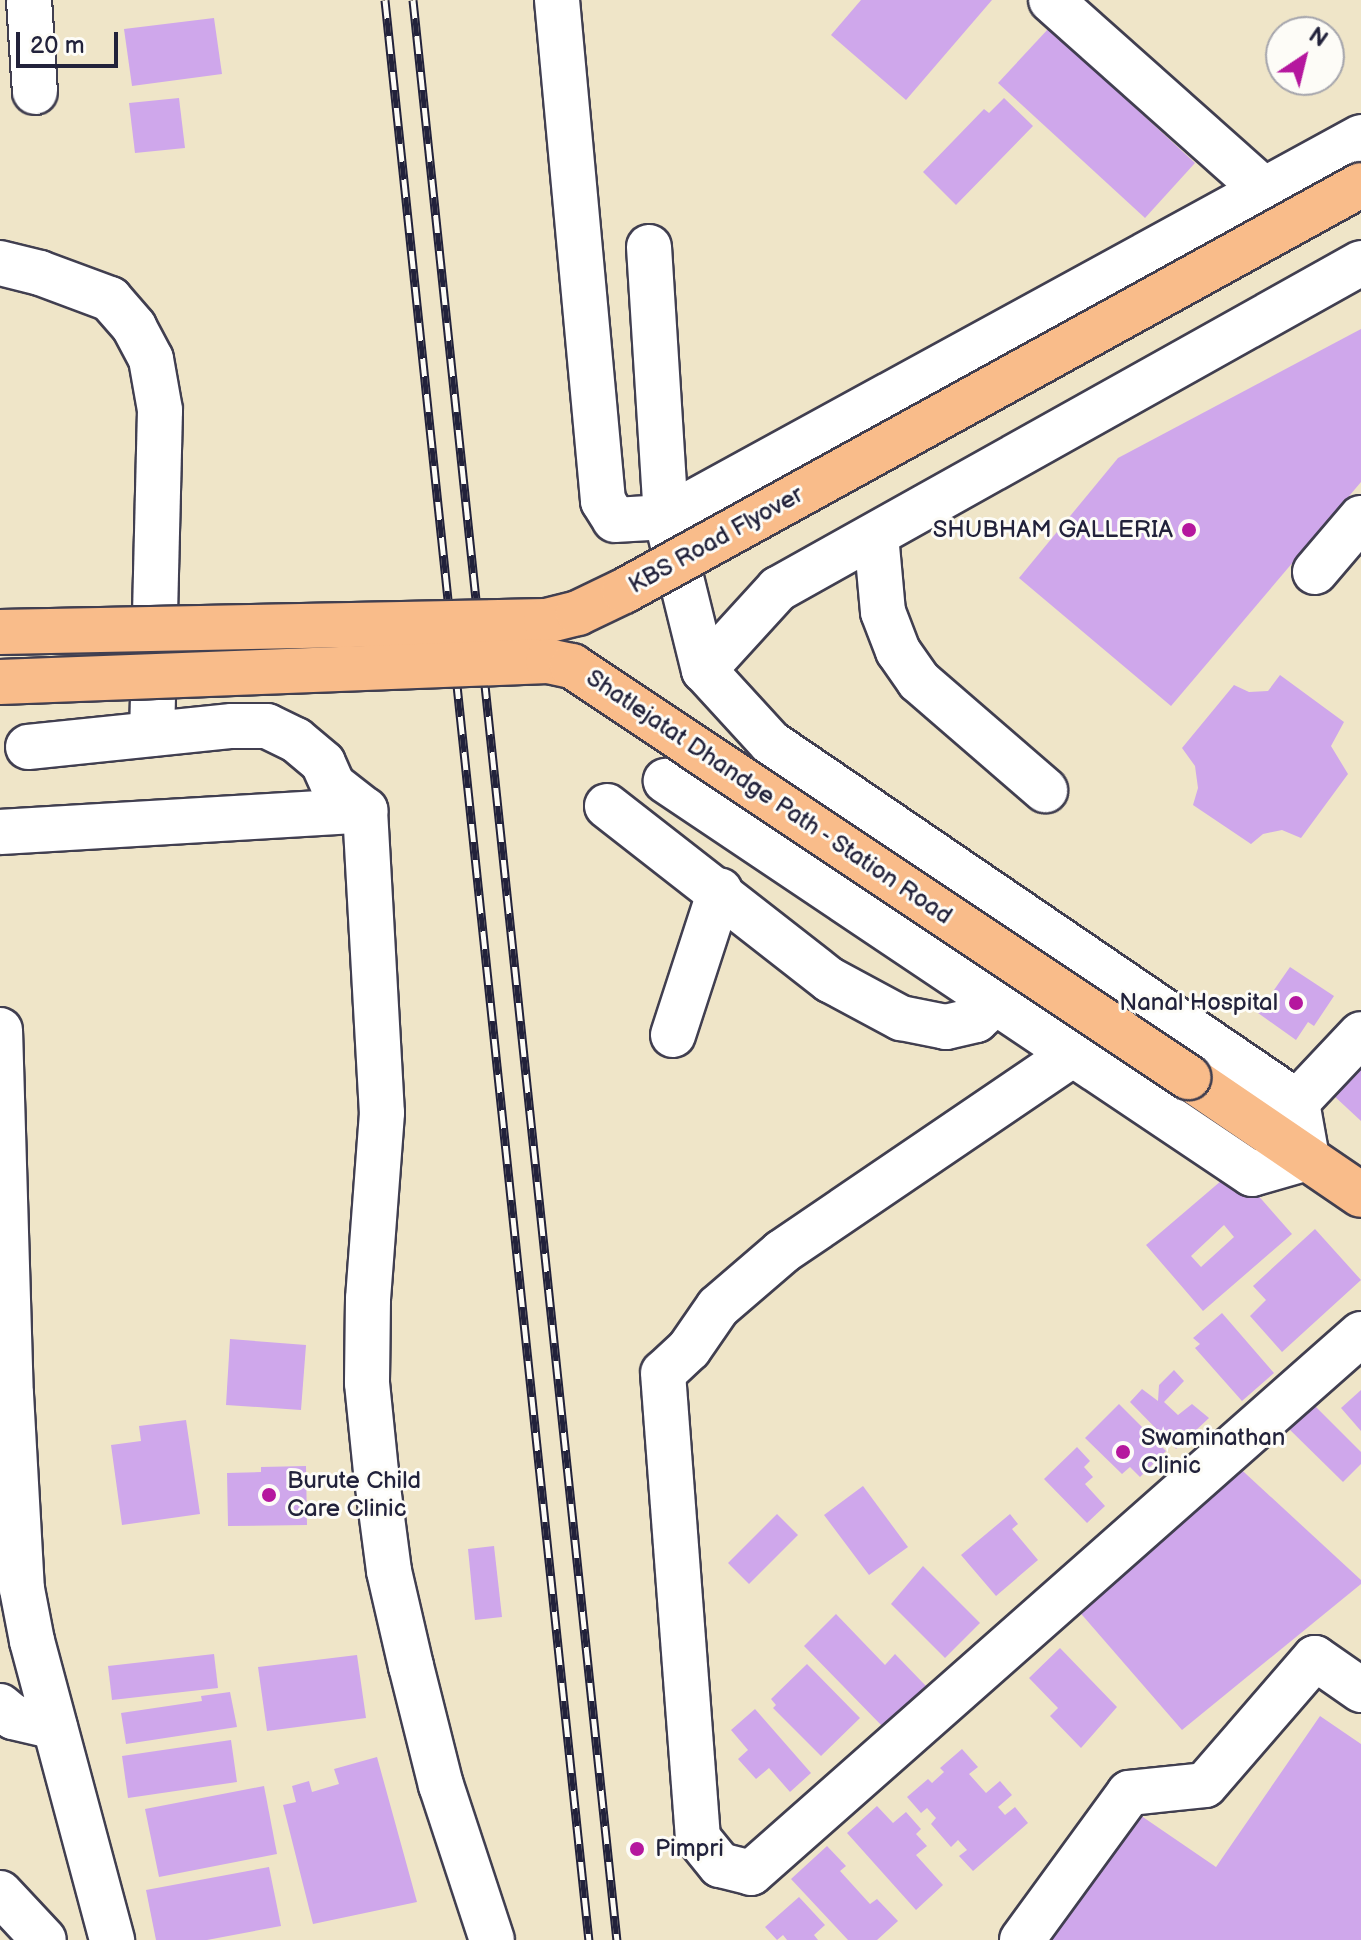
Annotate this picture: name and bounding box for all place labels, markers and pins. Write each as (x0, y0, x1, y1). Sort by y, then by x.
place label: SHUBHAM GALLERIA (933, 516, 1173, 544)
marker: SHUBHAM GALLERIA (1180, 521, 1198, 539)
place label: Nanal Hospital (1119, 989, 1278, 1017)
marker: Nanal Hospital (1285, 992, 1307, 1014)
place label: Swaminathan Clinic (1141, 1424, 1285, 1480)
marker: Swaminathan Clinic (1112, 1441, 1134, 1463)
place label: Burute Child Care Clinic (287, 1467, 421, 1523)
marker: Burute Child Care Clinic (258, 1484, 280, 1506)
place label: Pimpri (655, 1835, 724, 1863)
marker: Pimpri (626, 1838, 648, 1860)

